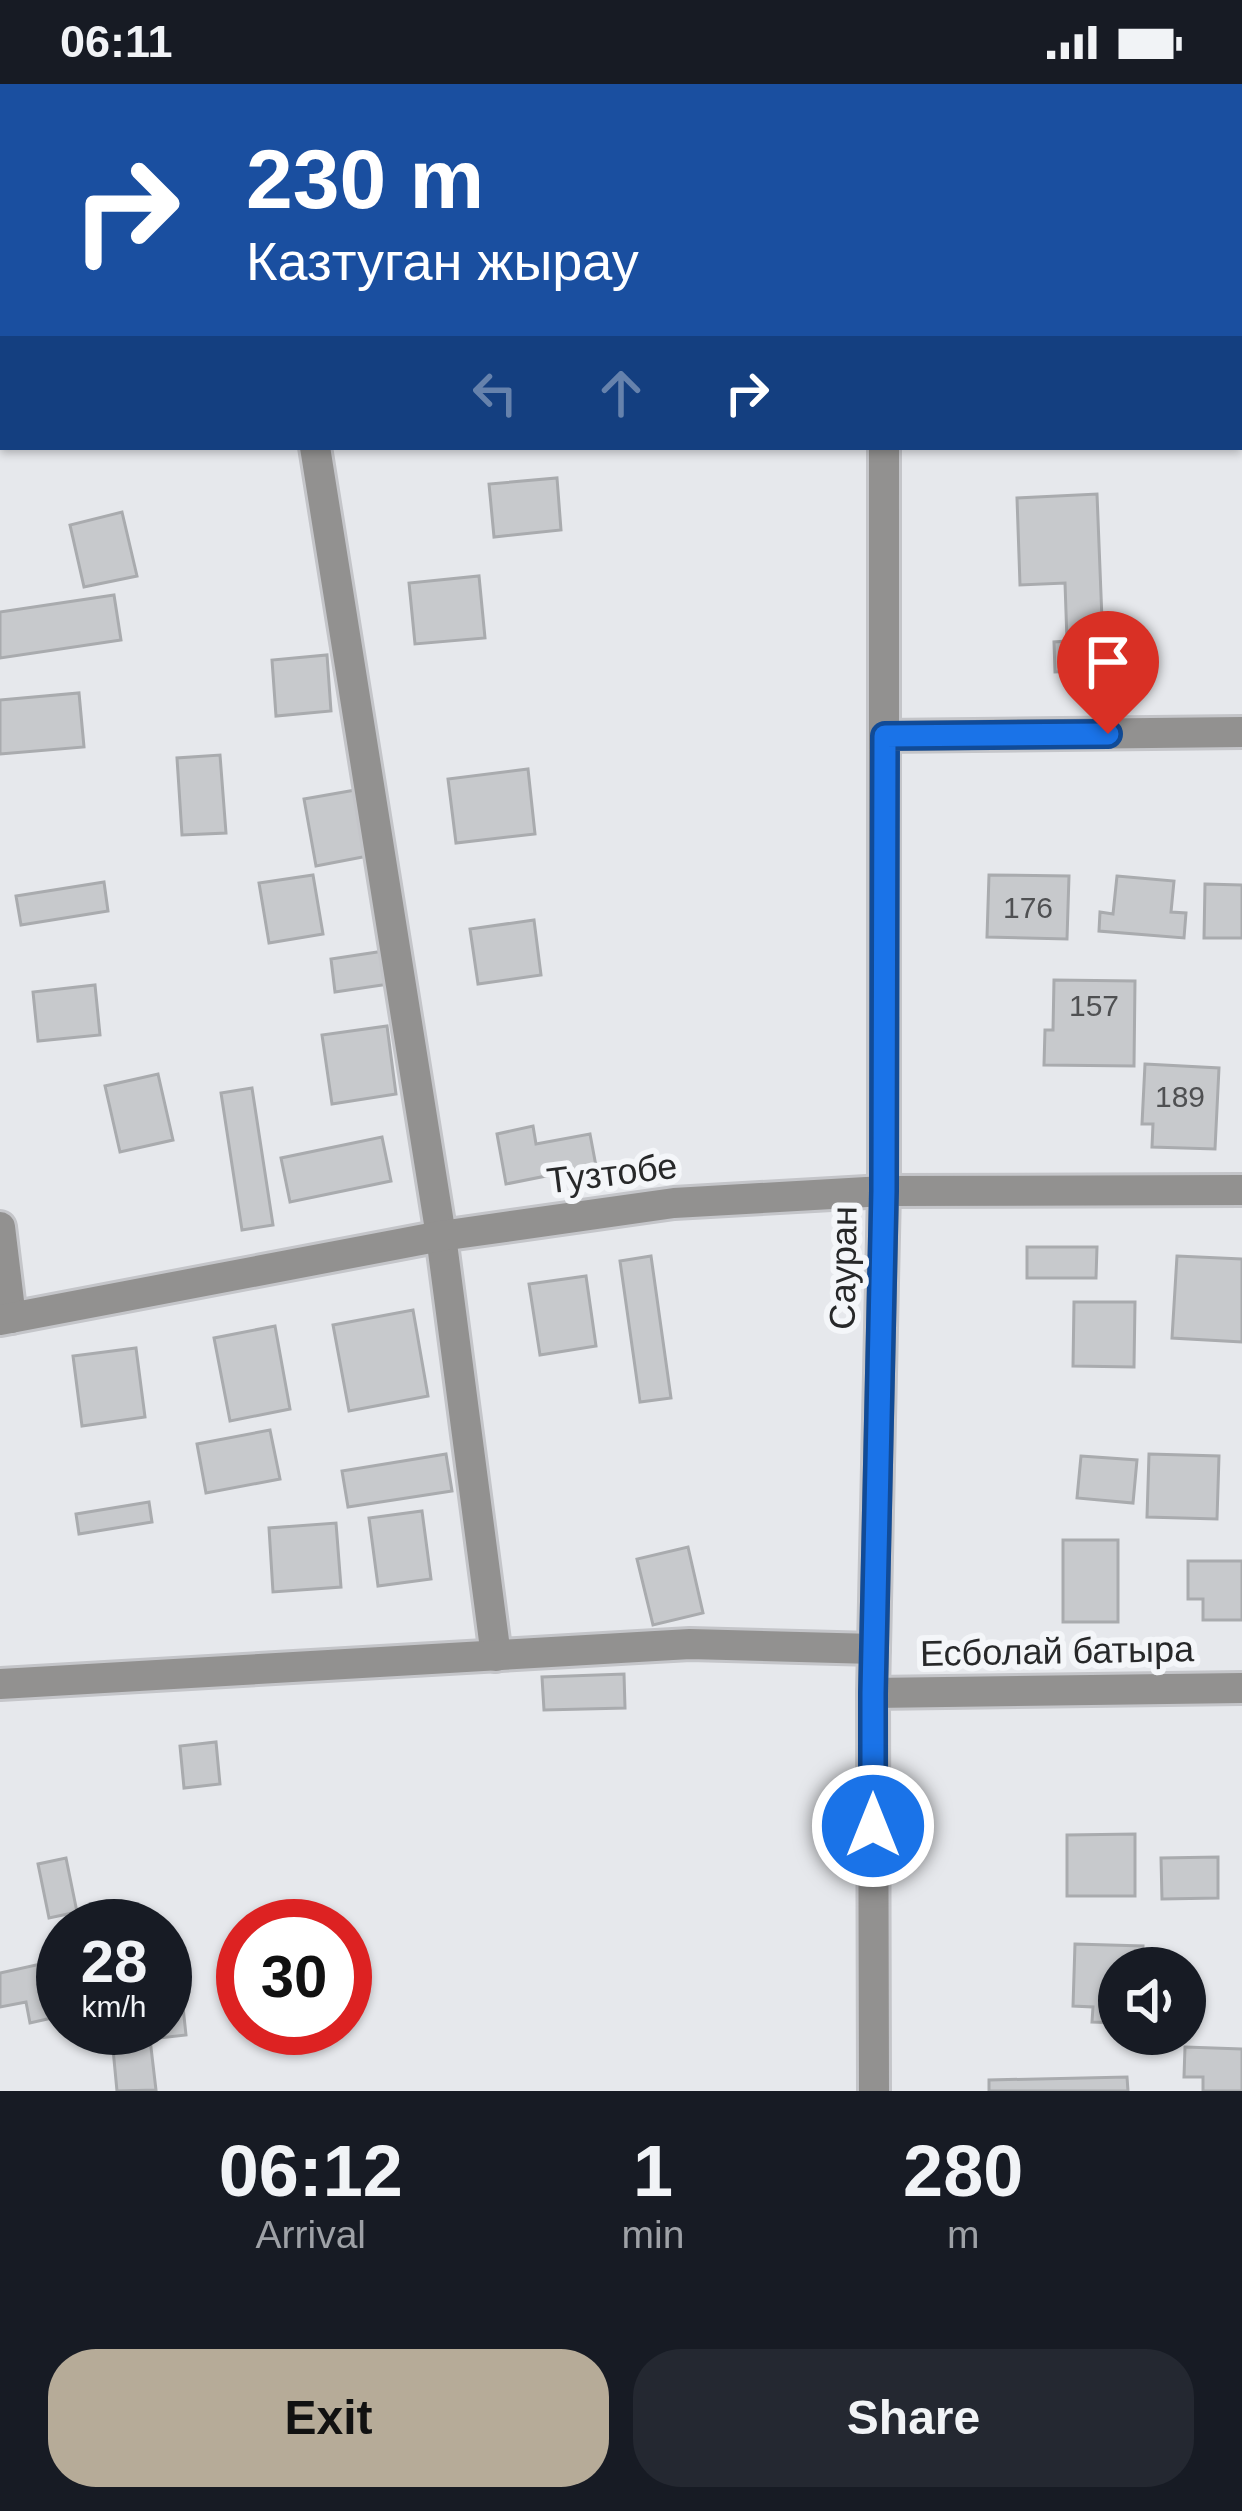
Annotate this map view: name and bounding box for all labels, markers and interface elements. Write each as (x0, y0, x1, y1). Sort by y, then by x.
text: 06:11 (60, 16, 173, 67)
icon: right (48, 132, 204, 288)
text: 230 m (246, 132, 484, 226)
text: Казтуган жырау (246, 231, 639, 291)
icon: left (462, 360, 528, 426)
icon: ahead (588, 360, 654, 426)
icon: right (714, 360, 780, 426)
pin (1057, 611, 1159, 734)
icon: arrive (1075, 629, 1141, 695)
house number: 176 (1003, 891, 1053, 924)
house number: 157 (1069, 989, 1119, 1022)
house number: 189 (1155, 1080, 1205, 1113)
street label: Тузтобе (545, 1145, 679, 1201)
street label: Сауран (821, 1206, 865, 1330)
street label: Есболай батыра (920, 1628, 1195, 1674)
position arrow (810, 1763, 936, 1889)
speed limit sign: 30 (216, 1899, 372, 2055)
text: 28 (81, 1928, 147, 1995)
map controls (1098, 1947, 1206, 2055)
button: sound (1098, 1947, 1206, 2055)
text: km/h (81, 1990, 147, 2023)
text: 06:12 (219, 2131, 403, 2211)
text: 1 (633, 2131, 673, 2211)
text: 280 (903, 2131, 1023, 2211)
text: Arrival (256, 2213, 366, 2256)
text: min (622, 2213, 684, 2256)
text: m (947, 2213, 979, 2256)
button: Exit (48, 2349, 609, 2487)
button: Share (633, 2349, 1194, 2487)

